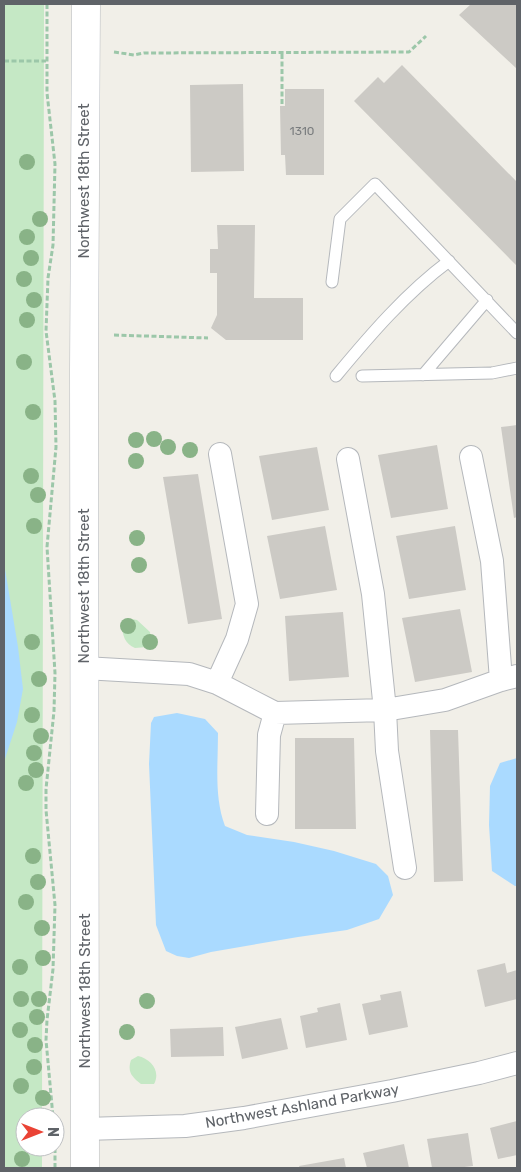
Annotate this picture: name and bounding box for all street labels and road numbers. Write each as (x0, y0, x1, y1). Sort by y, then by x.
street label: Northwest 18th Street (75, 103, 93, 259)
street label: Northwest 18th Street (75, 508, 93, 664)
street label: Northwest 18th Street (76, 913, 94, 1069)
street label: Northwest Ashland Parkway (204, 1080, 400, 1132)

